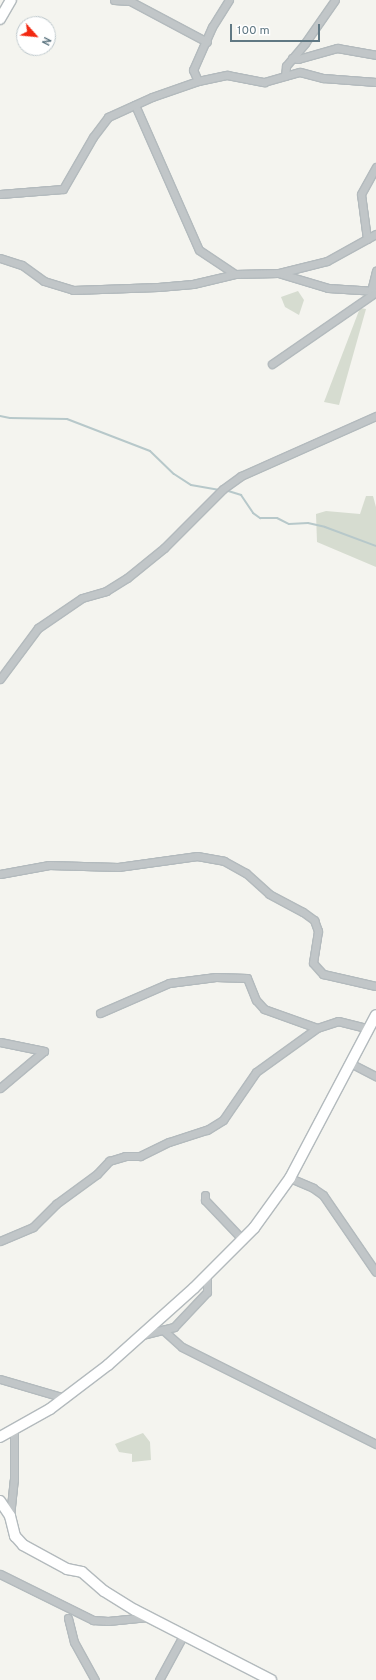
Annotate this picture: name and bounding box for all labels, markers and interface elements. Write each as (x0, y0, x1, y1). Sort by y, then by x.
north arrow (16, 16, 56, 56)
scale bar (232, 16, 322, 42)
text: 100 m (237, 23, 270, 39)
text: N (38, 34, 54, 48)

